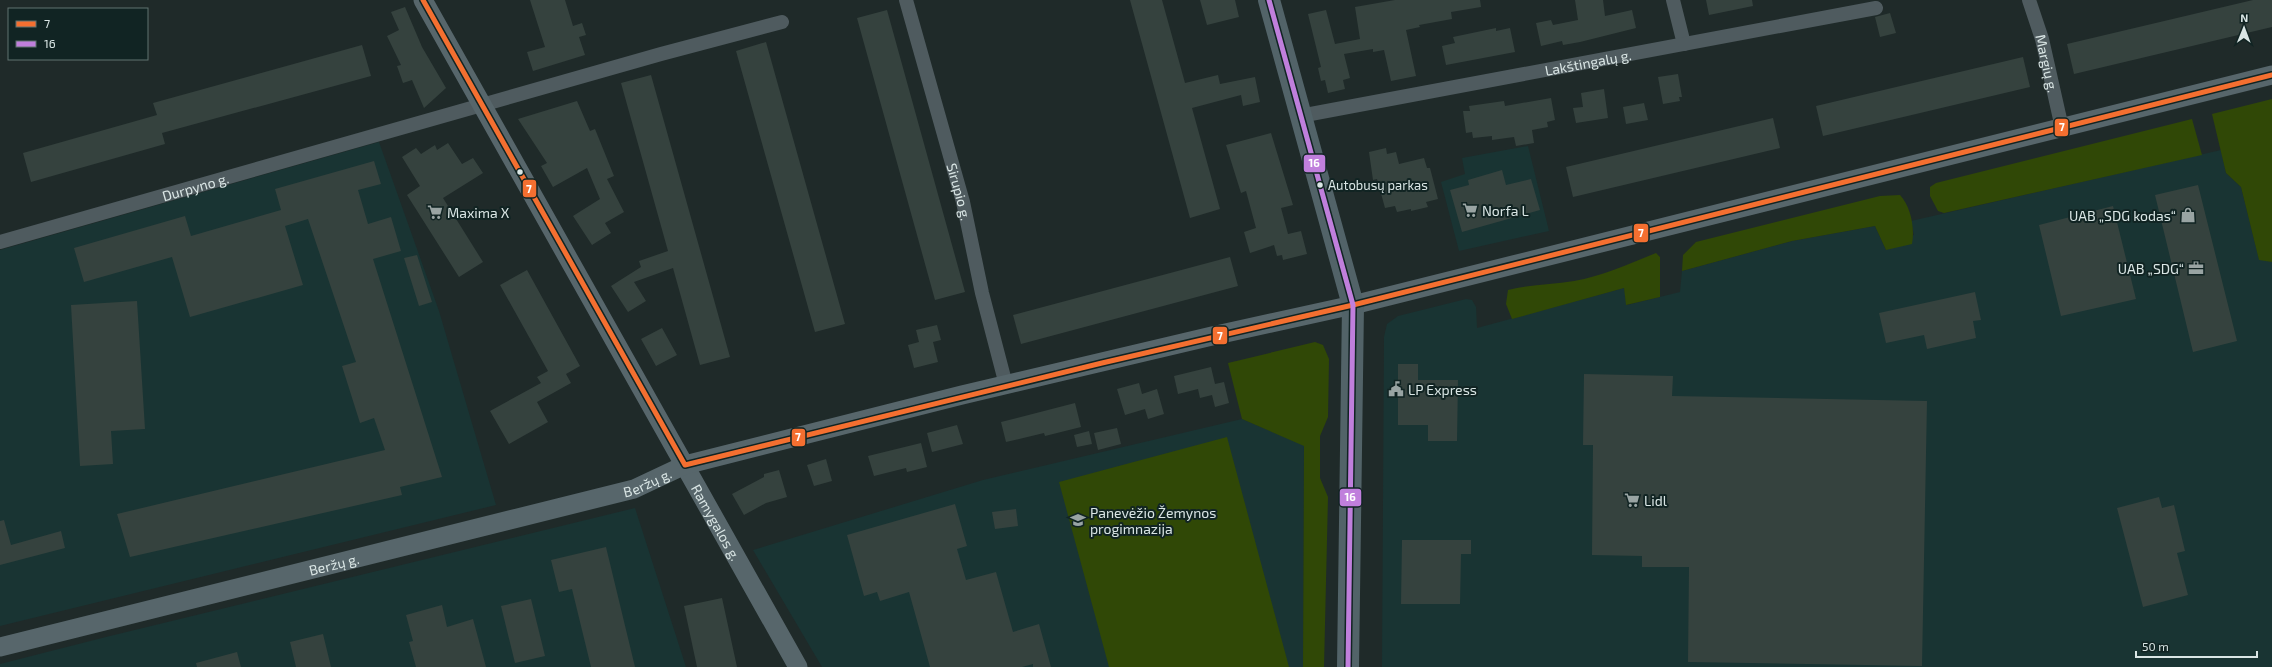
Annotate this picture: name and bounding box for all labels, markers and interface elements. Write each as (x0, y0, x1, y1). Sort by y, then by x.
legend (8, 8, 148, 60)
north arrow (2224, 8, 2264, 48)
text: N (2240, 11, 2248, 24)
text: 7 (44, 16, 50, 30)
street label: Margių g. (2033, 33, 2062, 94)
text: 16 (44, 36, 56, 50)
street label: Lakštingalų g. (1543, 46, 1633, 78)
line badge: 7 (2054, 118, 2069, 137)
text: 7 (2059, 120, 2065, 133)
line badge: 16 (1303, 154, 1326, 173)
text: 16 (1308, 156, 1320, 169)
street label: Sirupio g. (944, 161, 975, 222)
unlabelled marker (515, 167, 525, 177)
street label: Durpyno g. (160, 169, 231, 204)
place label: Autobusų parkas (1328, 177, 1428, 193)
line badge: 7 (522, 179, 537, 198)
marker: Autobusų parkas (1315, 180, 1325, 190)
text: 7 (526, 182, 532, 195)
supermarket icon: Norfa L (1461, 201, 1479, 219)
place label: Norfa L (1482, 202, 1529, 219)
supermarket icon: Maxima X (426, 203, 444, 221)
place label: Maxima X (447, 204, 510, 221)
shop icon: UAB „SDG kodas“ (2179, 206, 2197, 224)
place label: UAB „SDG kodas“ (2069, 207, 2176, 224)
line badge: 7 (1633, 223, 1649, 243)
text: 7 (1638, 226, 1644, 239)
office icon: UAB „SDG“ (2187, 259, 2205, 277)
place label: UAB „SDG“ (2118, 260, 2184, 277)
line badge: 7 (1212, 326, 1228, 345)
text: 7 (1217, 329, 1223, 342)
public building icon: LP Express (1387, 380, 1405, 398)
place label: LP Express (1408, 381, 1477, 398)
line badge: 7 (791, 428, 806, 447)
text: 7 (795, 430, 801, 443)
street label: Beržų g. (621, 464, 674, 500)
street label: Ramygalos g. (688, 481, 745, 563)
line badge: 16 (1339, 488, 1362, 507)
text: 16 (1344, 490, 1356, 503)
supermarket icon: Lidl (1623, 491, 1641, 509)
place label: Lidl (1644, 492, 1668, 509)
place label: Panevėžio Žemynos progimnazija (1090, 504, 1216, 537)
school or university icon: Panevėžio Žemynos progimnazija (1069, 511, 1087, 529)
street label: Beržų g. (307, 549, 361, 578)
scale bar (2136, 633, 2257, 659)
text: 50 m (2142, 639, 2169, 653)

